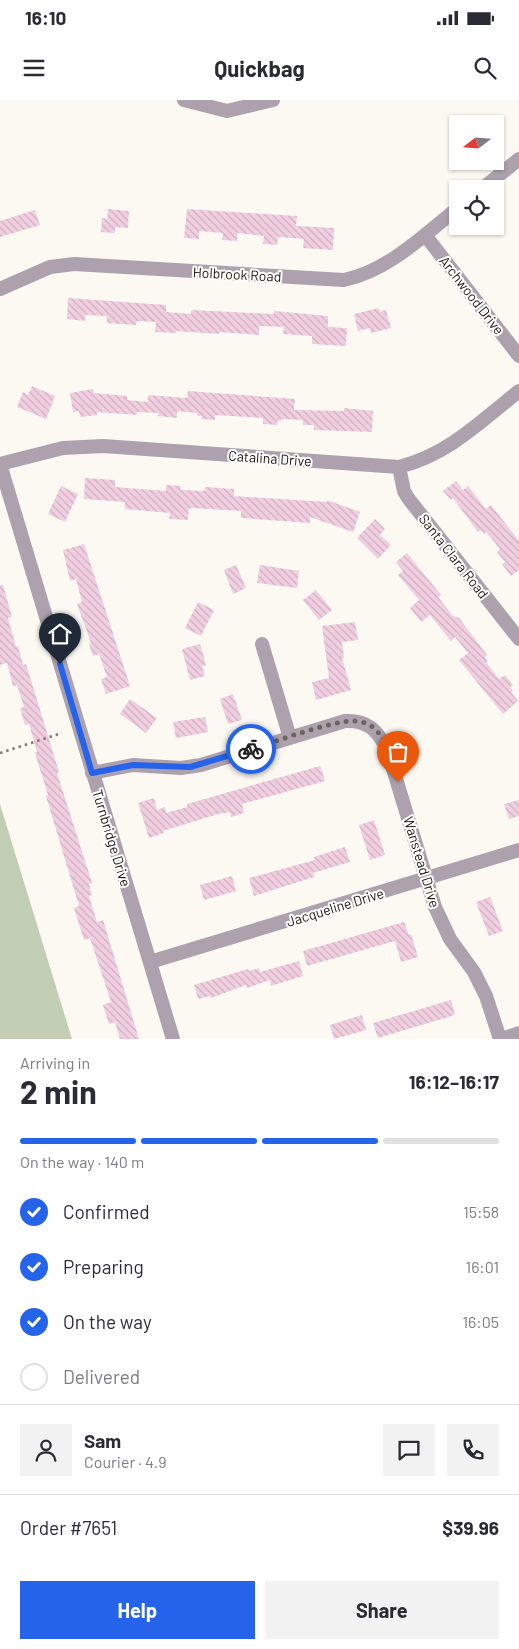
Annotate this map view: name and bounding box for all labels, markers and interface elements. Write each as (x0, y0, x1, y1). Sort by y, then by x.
text: 16:10 (25, 6, 66, 29)
icon: menu (20, 54, 48, 82)
icon: search (471, 54, 499, 82)
text: Quickbag (214, 55, 305, 81)
north arrow (449, 115, 504, 170)
map controls (449, 115, 504, 235)
button: locate (449, 180, 504, 235)
street label: Archwood Drive (436, 252, 508, 338)
street label: Holbrook Road (192, 263, 282, 285)
street label: Catalina Drive (228, 447, 312, 469)
street label: Santa Clara Road (416, 510, 492, 602)
pin (39, 613, 81, 664)
icon: home (46, 620, 74, 648)
courier (226, 724, 276, 774)
pin (377, 731, 419, 782)
icon: bike (237, 735, 265, 763)
icon: bag (384, 738, 412, 766)
street label: Turnbridge Drive (89, 788, 135, 888)
street label: Wanstead Drive (400, 815, 444, 909)
street label: Jacqueline Drive (284, 884, 386, 930)
text: Arriving in (20, 1053, 90, 1072)
text: 16:12–16:17 (409, 1070, 499, 1093)
text: 2 min (20, 1072, 97, 1110)
text: On the way · 140 m (20, 1152, 144, 1171)
icon: check (20, 1198, 48, 1226)
text: Confirmed (63, 1200, 150, 1223)
text: 15:58 (463, 1202, 499, 1221)
icon: check (20, 1253, 48, 1281)
text: Preparing (63, 1255, 144, 1278)
text: 16:01 (466, 1257, 499, 1276)
icon: check (20, 1308, 48, 1336)
text: On the way (63, 1310, 152, 1333)
text: 16:05 (462, 1312, 499, 1331)
text: Delivered (63, 1365, 140, 1388)
button: person (20, 1424, 72, 1476)
button: chat (383, 1424, 435, 1476)
button: phone (447, 1424, 499, 1476)
text: Sam (84, 1429, 121, 1452)
text: Courier · 4.9 (84, 1452, 167, 1471)
text: Order #7651 (20, 1516, 117, 1539)
text: $39.96 (442, 1516, 499, 1539)
button: Help (20, 1581, 255, 1639)
button: Share (265, 1581, 499, 1639)

